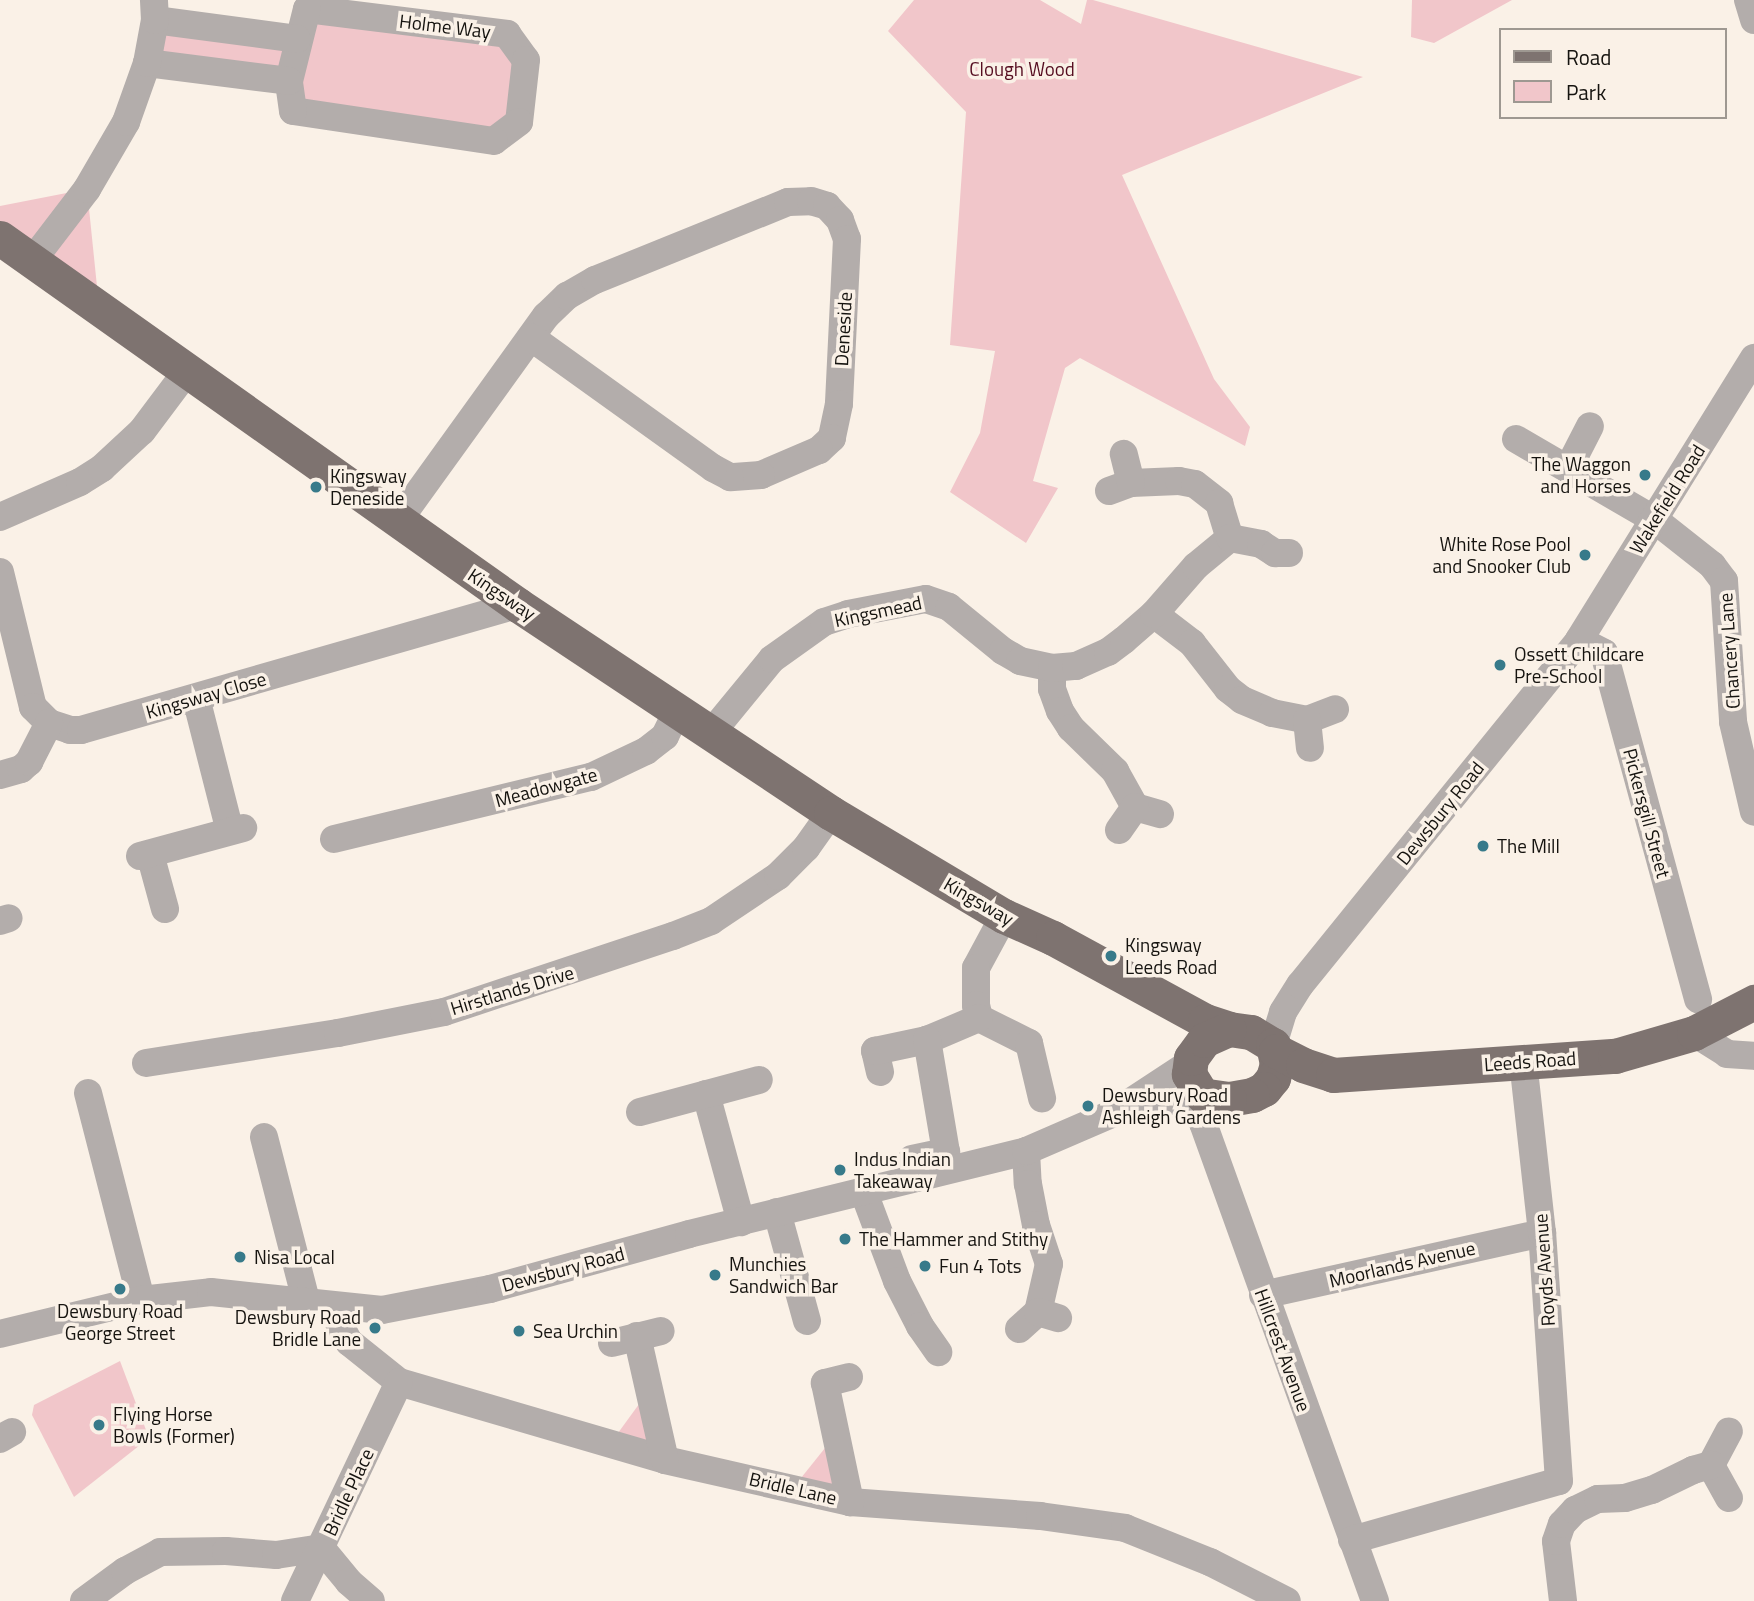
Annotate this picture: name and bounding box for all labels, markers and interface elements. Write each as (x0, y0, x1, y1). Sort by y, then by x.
street label: Holme Way (398, 9, 492, 43)
legend (1498, 28, 1726, 119)
text: Road (1566, 41, 1611, 73)
park label: Clough Wood (969, 58, 1075, 80)
text: Park (1566, 76, 1606, 108)
street label: Deneside (830, 291, 856, 367)
street label: Wakefield Road (1624, 440, 1710, 558)
place label: The Waggon and Horses (1531, 453, 1631, 497)
place label: Kingsway Deneside (330, 465, 407, 509)
marker: The Waggon and Horses (1637, 467, 1653, 483)
marker: Kingsway Deneside (308, 479, 324, 495)
place label: White Rose Pool and Snooker Club (1432, 533, 1571, 577)
marker: White Rose Pool and Snooker Club (1577, 547, 1593, 563)
street label: Kingsway (464, 563, 540, 625)
street label: Kingsmead (832, 591, 924, 631)
street label: Chancery Lane (1714, 592, 1744, 710)
place label: Ossett Childcare Pre-School (1514, 643, 1644, 687)
marker: Ossett Childcare Pre-School (1492, 657, 1508, 673)
street label: Kingsway Close (143, 667, 269, 723)
street label: Pickersgill Street (1619, 746, 1675, 880)
street label: Dewsbury Road (1391, 757, 1489, 869)
street label: Meadowgate (492, 762, 600, 812)
place label: The Mill (1497, 835, 1560, 857)
marker: The Mill (1475, 838, 1491, 854)
street label: Kingsway (940, 872, 1018, 930)
place label: Kingsway Leeds Road (1125, 934, 1217, 978)
marker: Kingsway Leeds Road (1103, 948, 1119, 964)
street label: Hirstlands Drive (448, 960, 576, 1020)
street label: Leeds Road (1483, 1046, 1577, 1076)
place label: Dewsbury Road Ashleigh Gardens (1102, 1084, 1241, 1128)
marker: Dewsbury Road Ashleigh Gardens (1080, 1098, 1096, 1114)
place label: Indus Indian Takeaway (854, 1148, 951, 1192)
marker: Indus Indian Takeaway (832, 1162, 848, 1178)
street label: Royds Avenue (1529, 1213, 1559, 1327)
place label: The Hammer and Stithy (859, 1228, 1048, 1250)
marker: The Hammer and Stithy (837, 1231, 853, 1247)
street label: Moorlands Avenue (1327, 1236, 1477, 1292)
street label: Dewsbury Road (499, 1242, 627, 1296)
place label: Nisa Local (254, 1246, 335, 1268)
marker: Nisa Local (232, 1249, 248, 1265)
place label: Munchies Sandwich Bar (729, 1253, 838, 1297)
place label: Fun 4 Tots (939, 1255, 1022, 1277)
marker: Fun 4 Tots (917, 1258, 933, 1274)
marker: Munchies Sandwich Bar (707, 1267, 723, 1283)
marker: Dewsbury Road George Street (112, 1281, 128, 1297)
street label: Hillcrest Avenue (1250, 1285, 1316, 1415)
place label: Dewsbury Road George Street (57, 1300, 183, 1344)
place label: Dewsbury Road Bridle Lane (235, 1306, 361, 1350)
marker: Dewsbury Road Bridle Lane (367, 1320, 383, 1336)
place label: Sea Urchin (533, 1320, 618, 1342)
marker: Sea Urchin (511, 1323, 527, 1339)
place label: Flying Horse Bowls (Former) (113, 1403, 235, 1447)
marker: Flying Horse Bowls (Former) (91, 1417, 107, 1433)
street label: Bridle Place (318, 1445, 378, 1539)
street label: Bridle Lane (747, 1467, 839, 1509)

